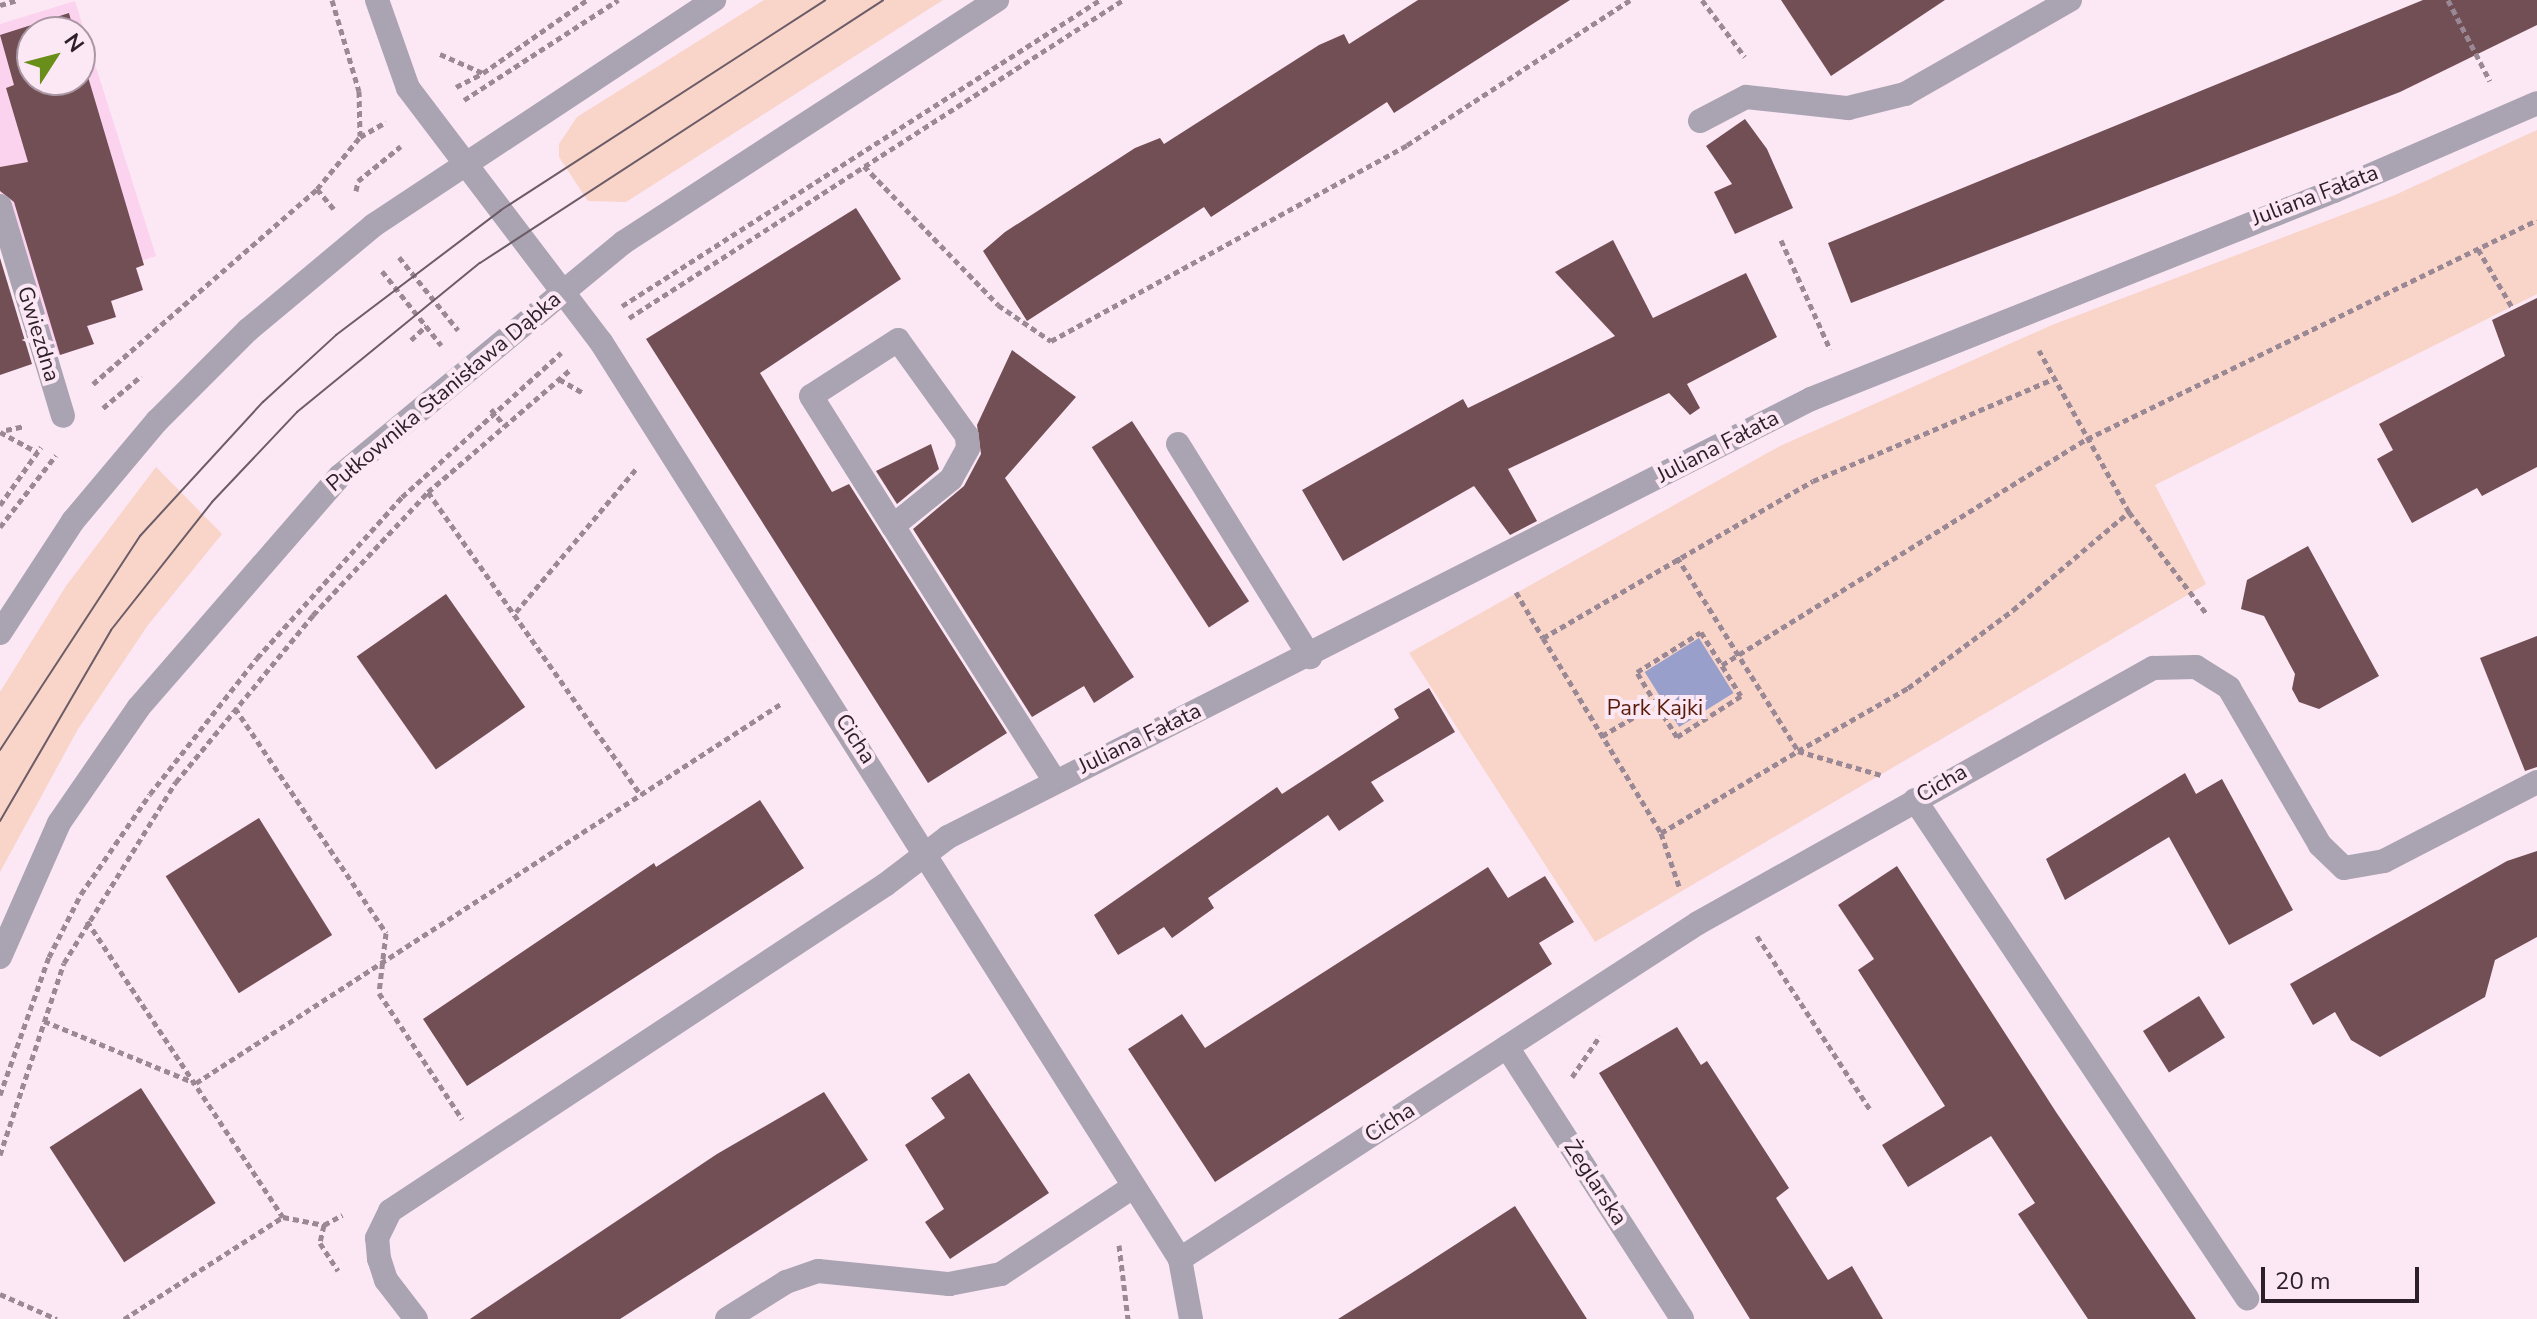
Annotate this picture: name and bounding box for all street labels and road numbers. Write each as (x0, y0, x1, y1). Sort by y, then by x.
street label: Juliana Fałata (2248, 160, 2382, 232)
street label: Gwiezdna (11, 283, 65, 385)
street label: Pułkownika Stanisława Dąbka (321, 286, 567, 498)
street label: Juliana Fałata (1653, 405, 1783, 489)
street label: Juliana Fałata (1074, 698, 1206, 780)
street label: Cicha (829, 709, 881, 769)
street label: Cicha (1912, 759, 1972, 809)
street label: Cicha (1360, 1097, 1420, 1149)
street label: Żeglarska (1558, 1135, 1632, 1231)

